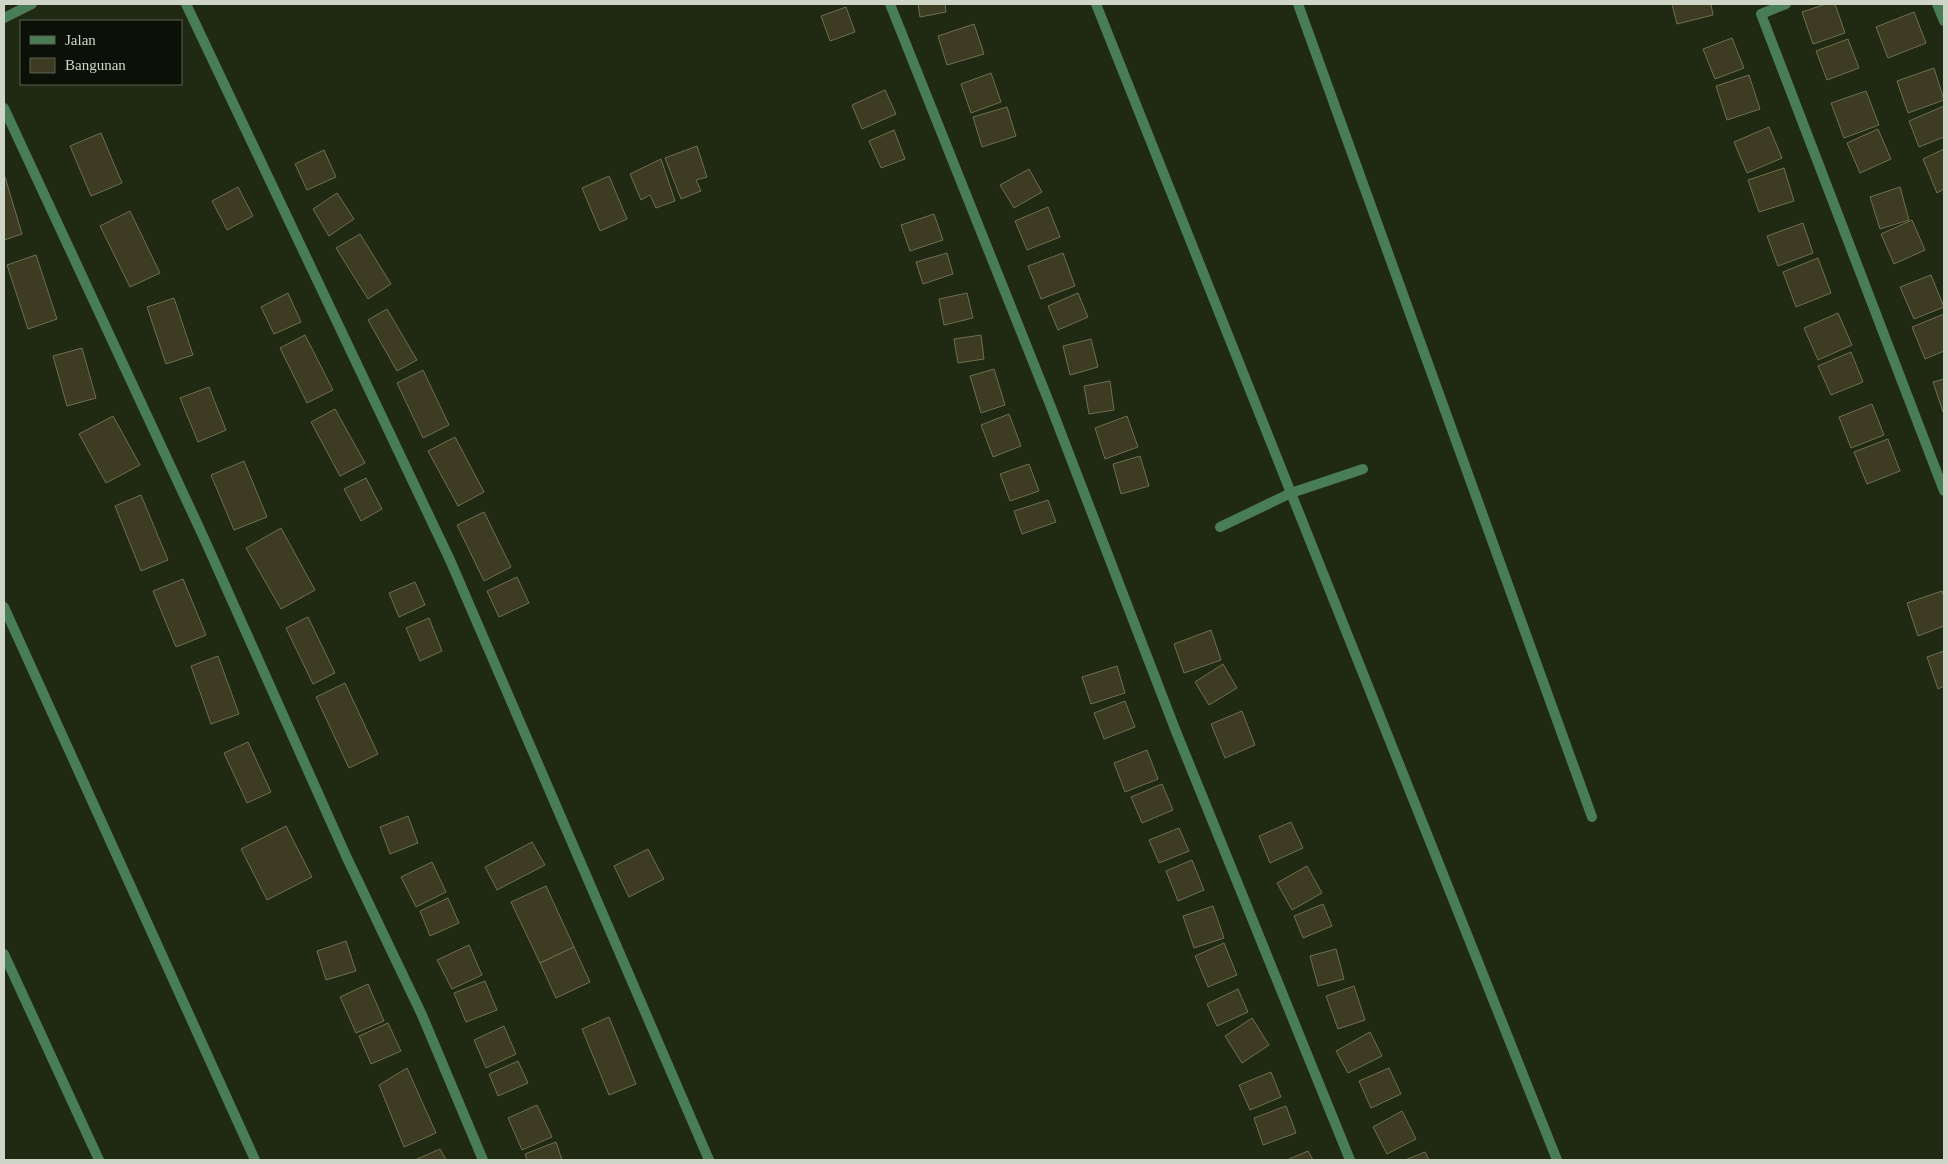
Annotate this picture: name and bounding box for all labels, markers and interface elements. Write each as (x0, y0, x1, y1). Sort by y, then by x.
legend (20, 20, 182, 85)
text: Jalan (65, 32, 96, 48)
text: Bangunan (65, 57, 126, 73)

